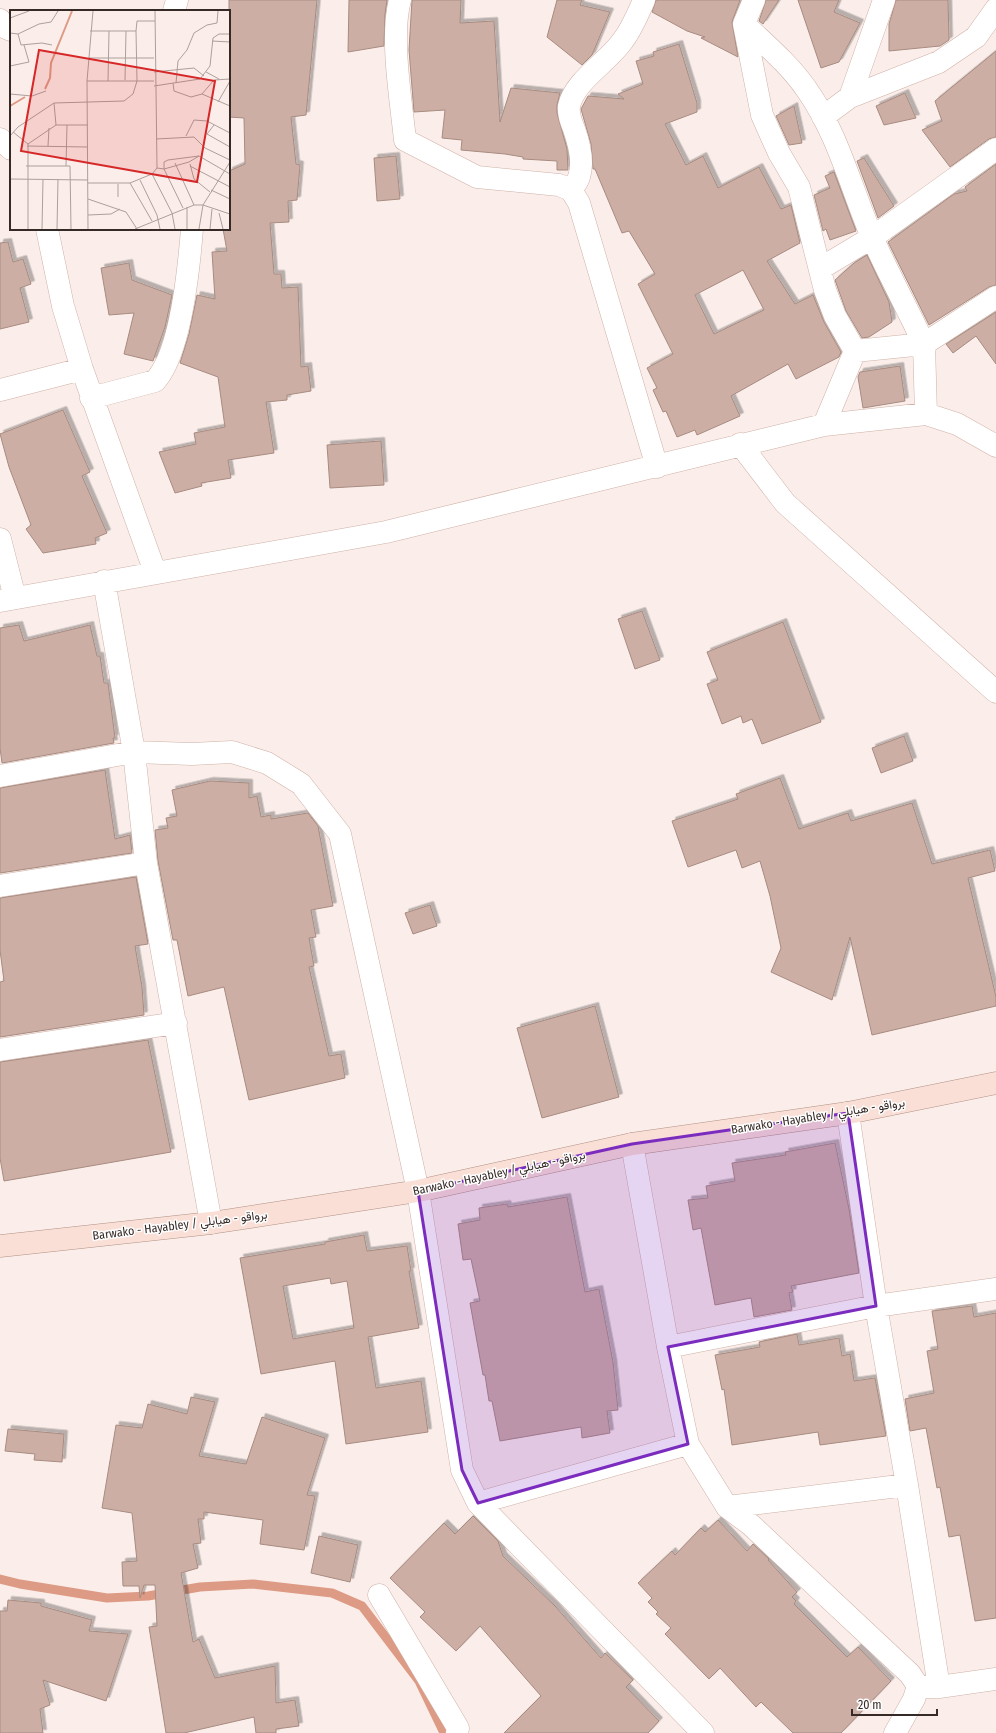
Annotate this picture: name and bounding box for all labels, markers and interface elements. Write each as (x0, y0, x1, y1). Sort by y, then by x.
inset map (10, 10, 230, 230)
street label: Barwako - Hayabley / برواقو - هيابلي (730, 1095, 907, 1140)
street label: Barwako - Hayabley / برواقو - هيابلي (411, 1148, 587, 1201)
street label: Barwako - Hayabley / برواقو - هيابلي (92, 1207, 269, 1246)
scale bar (852, 1691, 937, 1717)
text: 20 m (858, 1698, 882, 1712)

